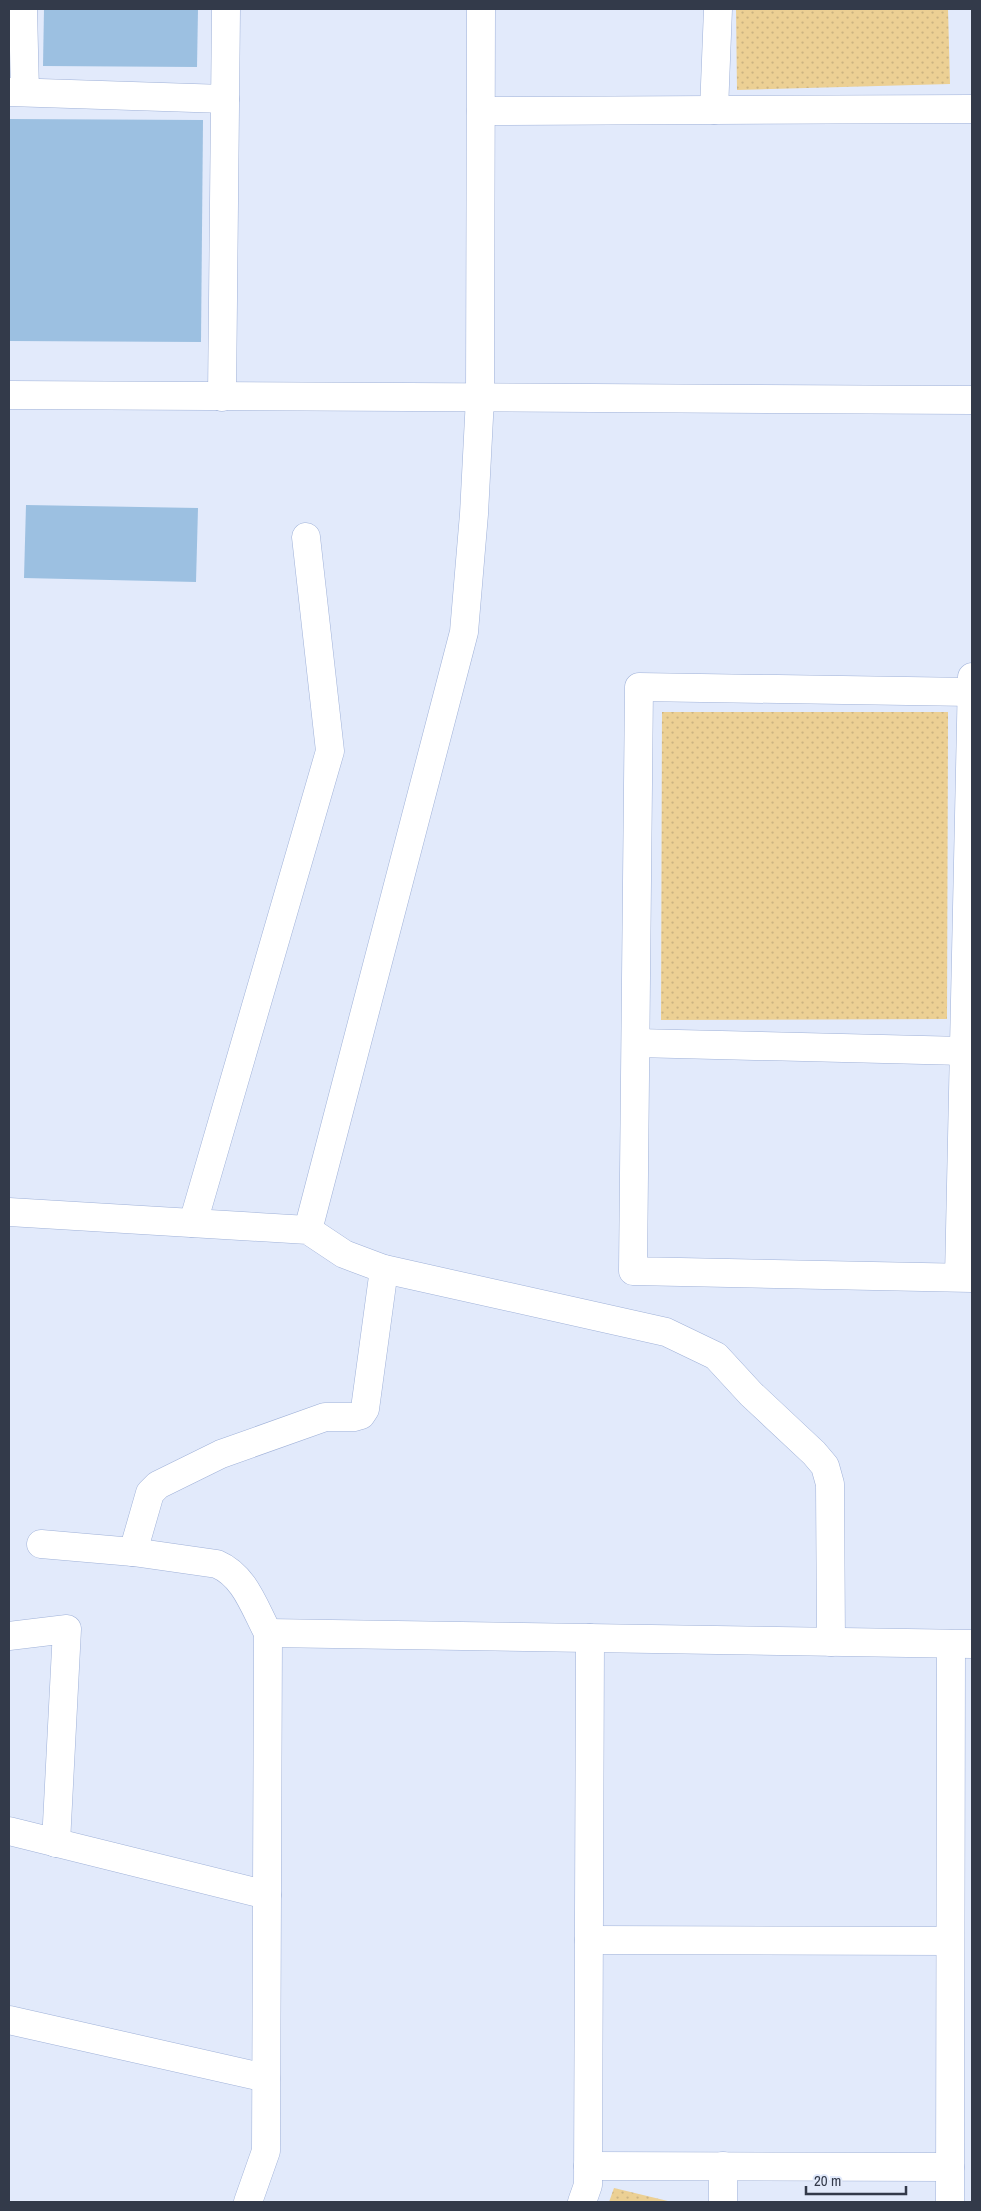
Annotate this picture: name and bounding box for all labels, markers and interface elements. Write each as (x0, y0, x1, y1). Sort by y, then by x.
scale bar (806, 2164, 906, 2196)
text: 20 m (814, 2170, 841, 2191)

